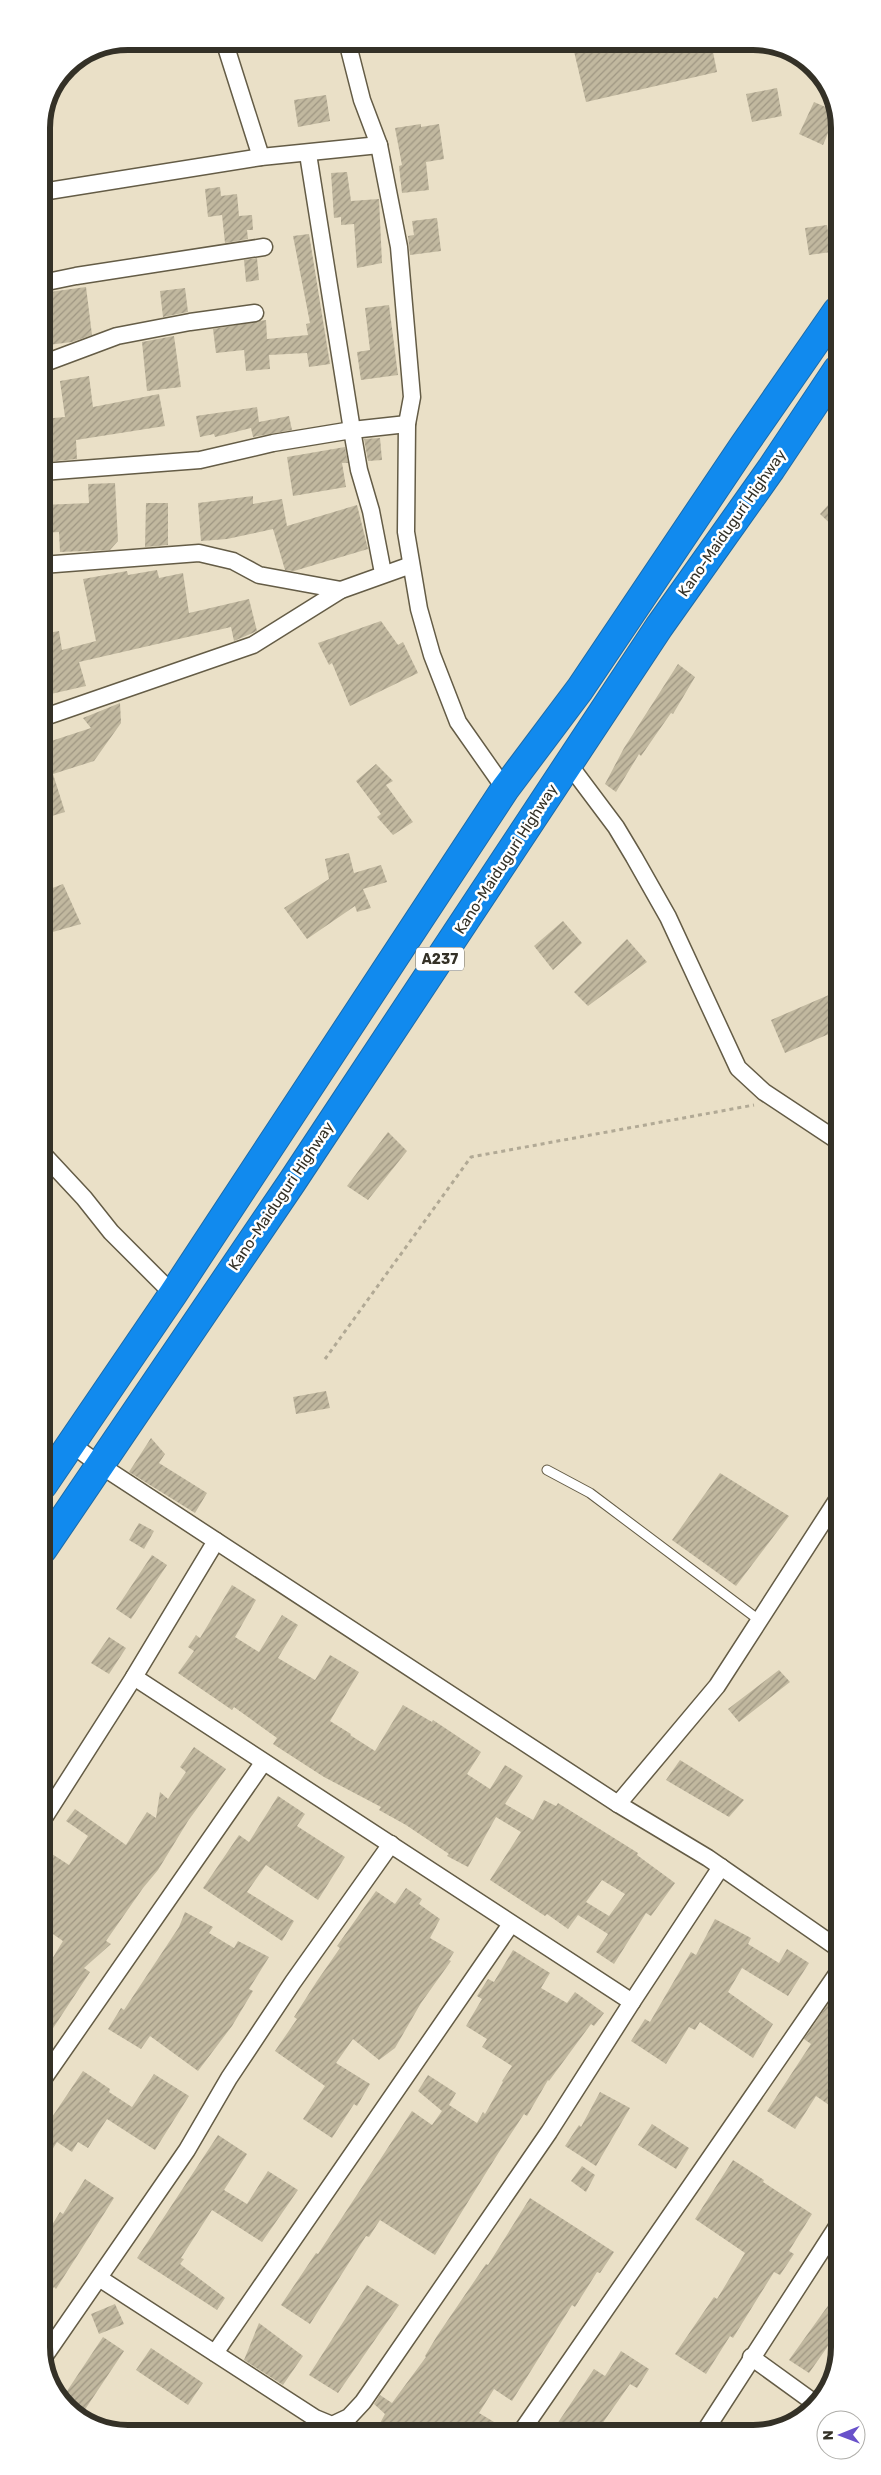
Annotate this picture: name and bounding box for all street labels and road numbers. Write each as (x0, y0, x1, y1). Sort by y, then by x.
street label: Kano-Maiduguri Highway (674, 446, 790, 600)
street label: Kano-Maiduguri Highway (451, 781, 561, 937)
road number: A237 (416, 948, 464, 971)
street label: Kano-Maiduguri Highway (225, 1118, 337, 1274)

